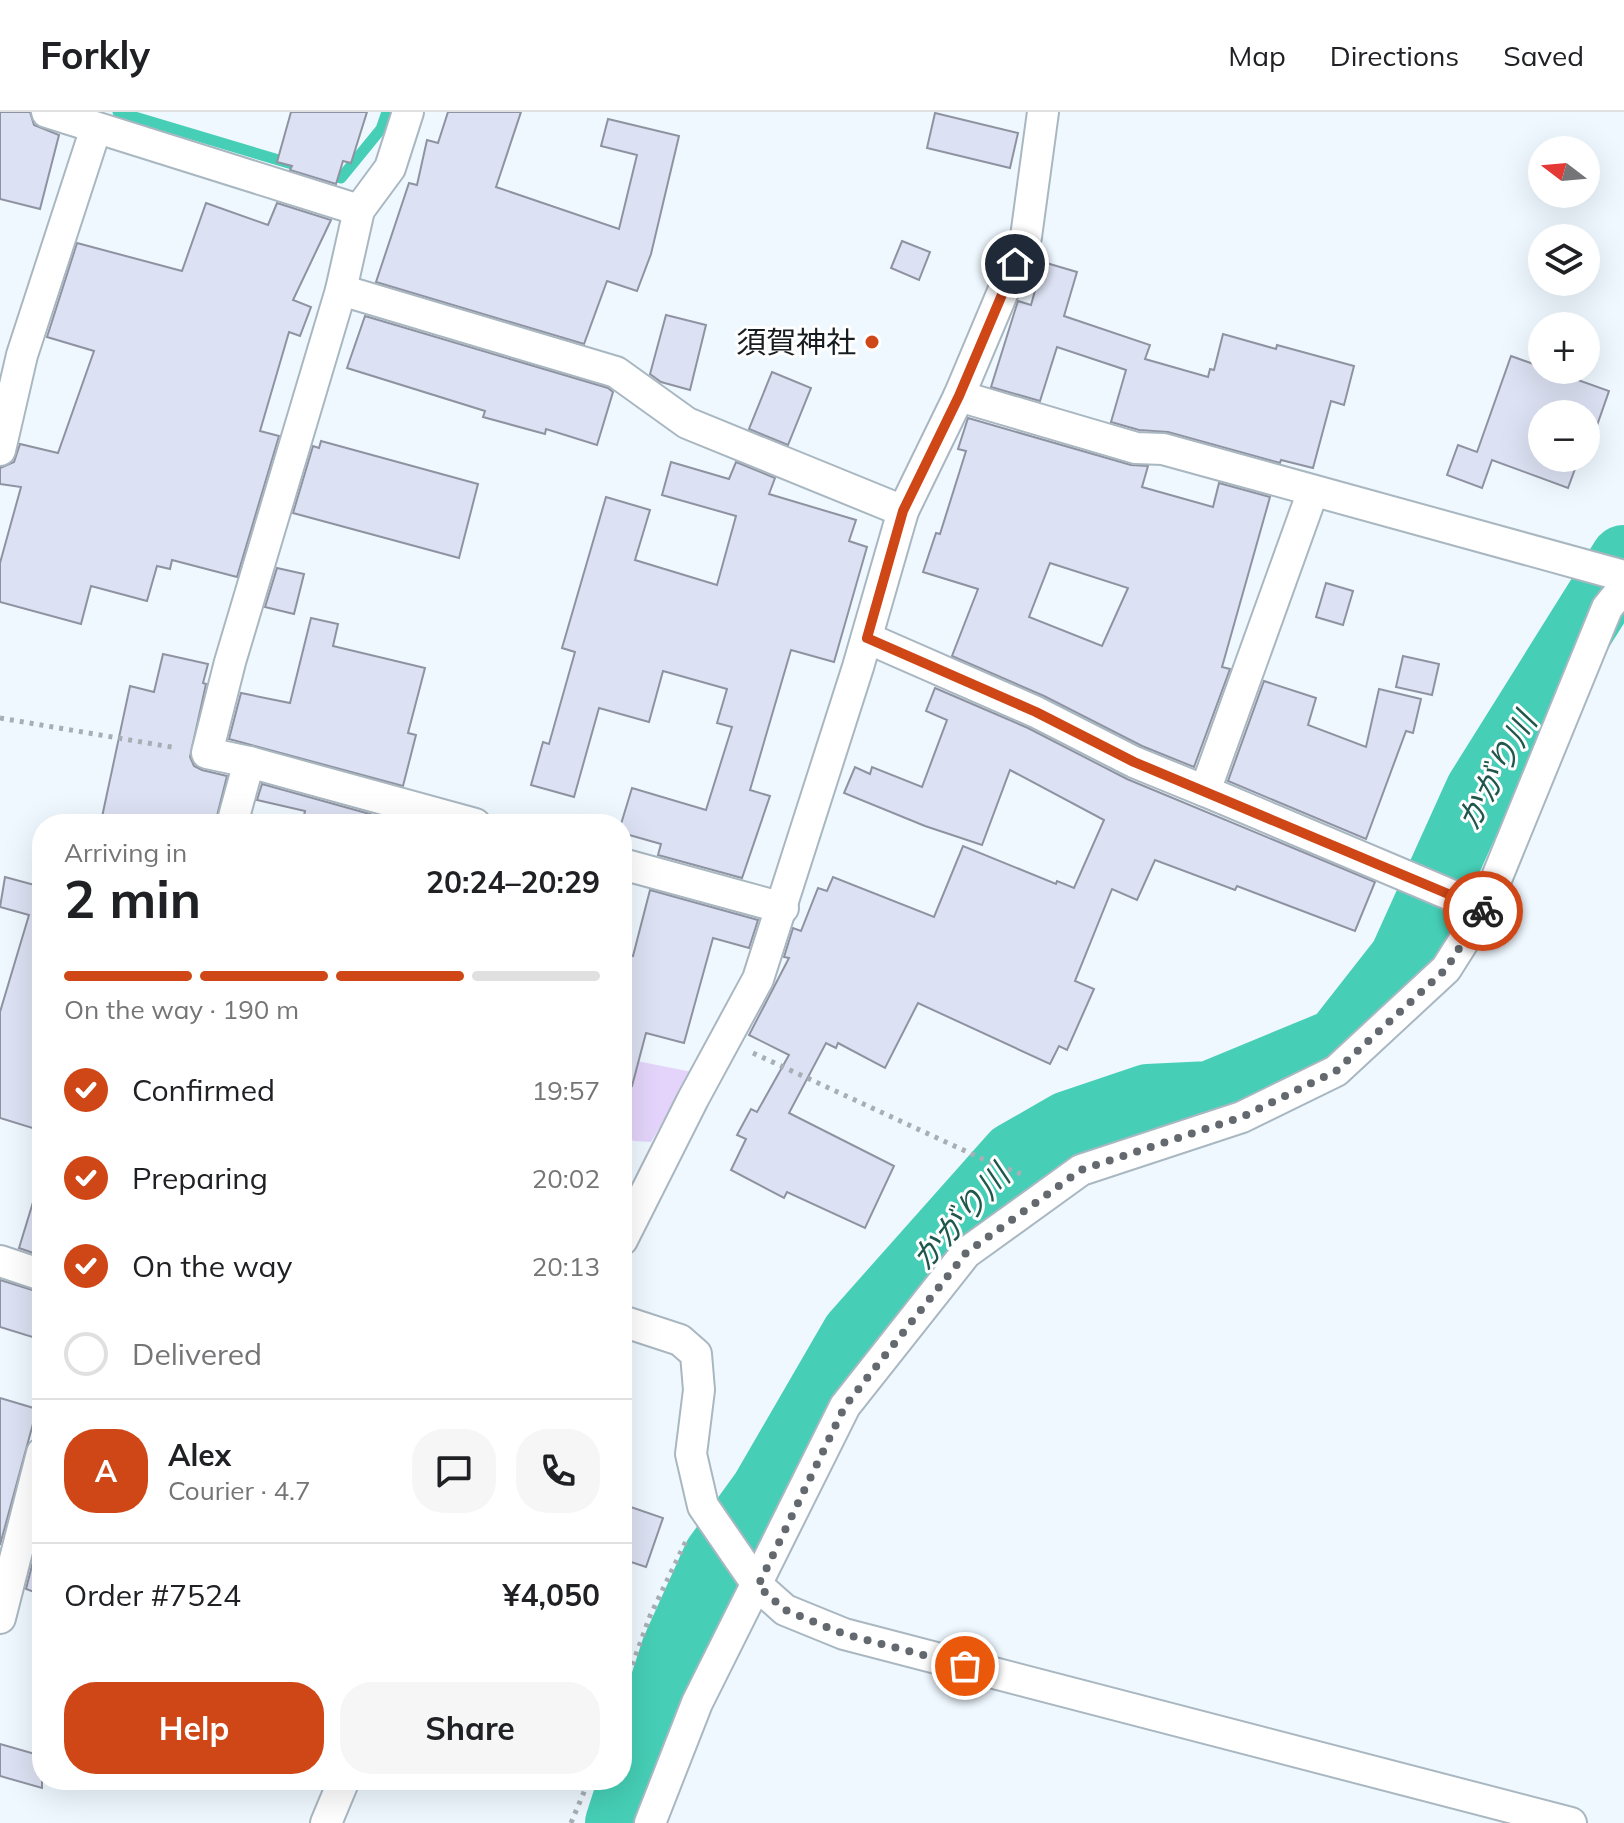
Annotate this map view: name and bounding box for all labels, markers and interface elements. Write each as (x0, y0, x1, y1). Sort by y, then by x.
text: Forkly (40, 31, 150, 79)
text: Map (1228, 38, 1286, 73)
text: Directions (1330, 38, 1459, 73)
text: Saved (1503, 38, 1584, 73)
north arrow (1528, 136, 1600, 208)
map controls (1528, 136, 1600, 472)
button: layers (1528, 224, 1600, 296)
pin (981, 230, 1049, 298)
icon: home (993, 242, 1037, 286)
button: + (1528, 312, 1600, 384)
place label: 須賀神社 (736, 323, 856, 361)
marker: 須賀神社 (863, 333, 881, 351)
button: − (1528, 400, 1600, 472)
water label: かがり川 (1447, 703, 1546, 837)
text: Arriving in (64, 836, 187, 869)
text: 20:24–20:29 (426, 863, 600, 901)
text: 2 min (64, 866, 201, 931)
courier (1443, 871, 1523, 951)
icon: bike (1461, 889, 1505, 933)
text: On the way · 190 m (64, 993, 299, 1026)
icon: check (64, 1068, 108, 1112)
text: Confirmed (132, 1071, 275, 1109)
text: 19:57 (532, 1074, 600, 1107)
water label: かがり川 (902, 1154, 1020, 1278)
icon: check (64, 1156, 108, 1200)
text: Preparing (132, 1159, 268, 1197)
text: 20:02 (532, 1162, 600, 1195)
icon: check (64, 1244, 108, 1288)
text: On the way (132, 1247, 292, 1285)
text: 20:13 (532, 1250, 600, 1283)
text: Delivered (132, 1335, 262, 1373)
button: chat (412, 1429, 496, 1513)
button: phone (516, 1429, 600, 1513)
text: Alex (168, 1436, 231, 1474)
text: A (95, 1452, 117, 1490)
text: Courier · 4.7 (168, 1474, 311, 1507)
text: Order #7524 (64, 1576, 241, 1614)
text: ¥4,050 (503, 1576, 600, 1614)
pin (931, 1632, 999, 1700)
icon: bag (943, 1644, 987, 1688)
button: Help (64, 1682, 324, 1774)
button: Share (340, 1682, 600, 1774)

